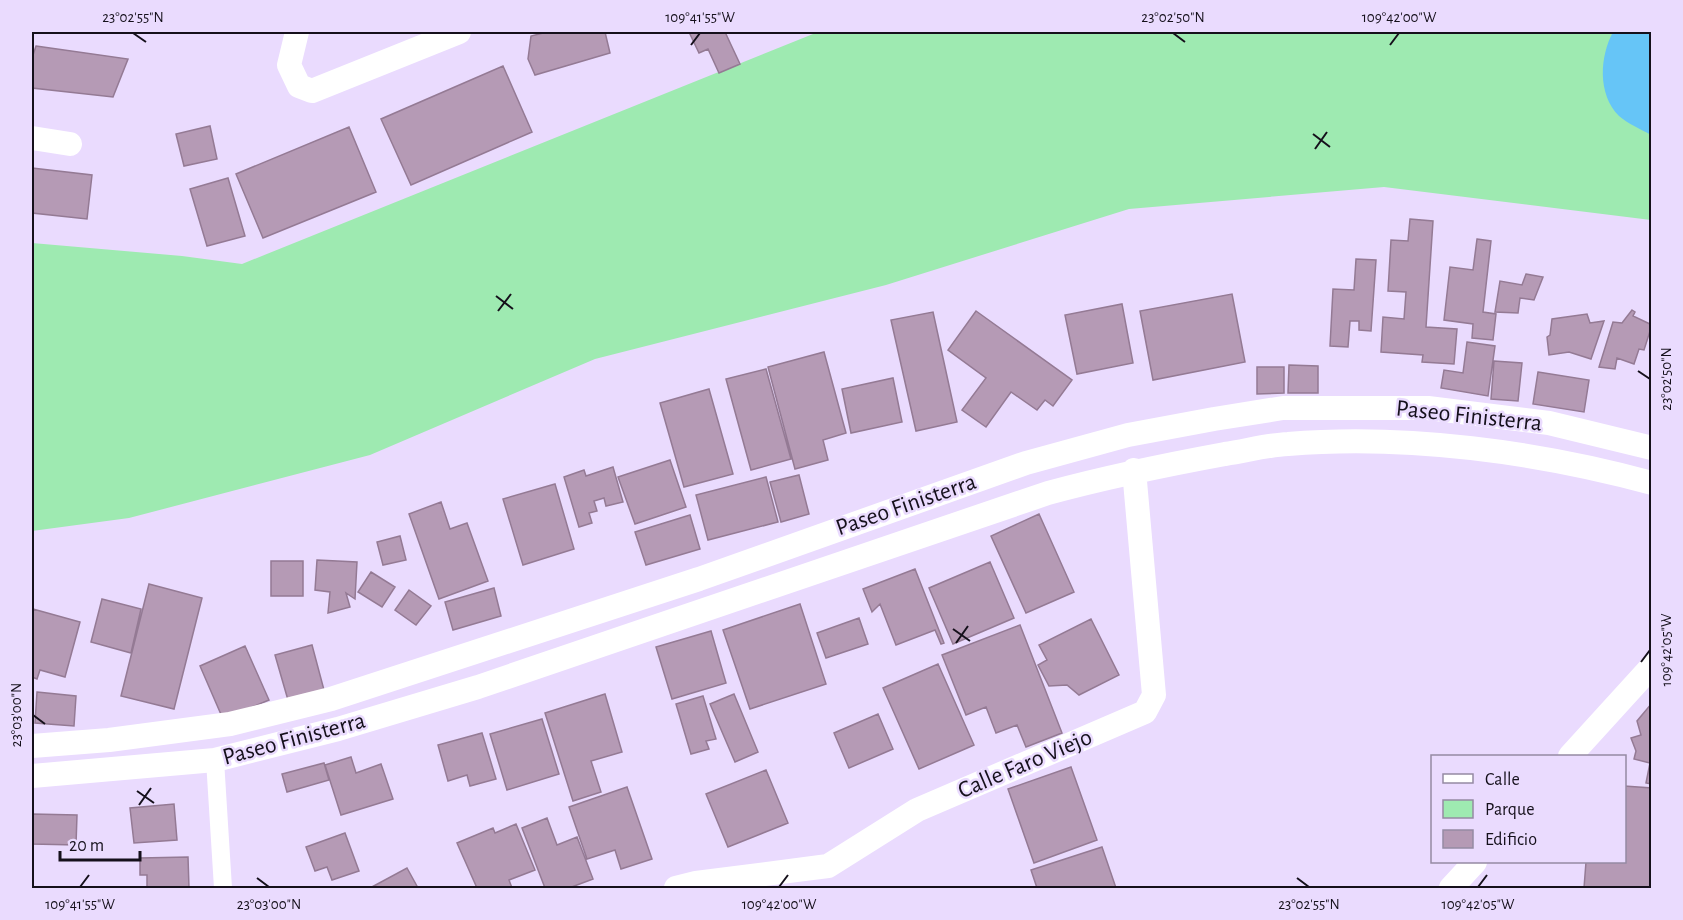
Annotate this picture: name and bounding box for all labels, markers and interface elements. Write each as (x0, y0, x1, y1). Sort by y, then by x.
text: 23°02'55"N (102, 10, 164, 25)
text: 109°41'55"W (665, 10, 735, 25)
text: 23°02'50"N (1141, 10, 1205, 25)
text: 109°42'00"W (1362, 10, 1437, 25)
text: 23°02'50"N (1659, 347, 1674, 411)
street label: Paseo Finisterra (1395, 396, 1543, 436)
street label: Paseo Finisterra (833, 470, 979, 540)
text: 109°42'05"W (1659, 613, 1674, 687)
text: 23°03'00"N (9, 683, 24, 747)
street label: Paseo Finisterra (220, 708, 368, 770)
street label: Calle Faro Viejo (954, 725, 1096, 803)
legend (1431, 755, 1626, 863)
text: Calle (1485, 771, 1520, 789)
text: Parque (1485, 801, 1534, 819)
scale bar (60, 824, 140, 862)
text: Edificio (1485, 831, 1537, 849)
text: 20 m (69, 837, 104, 855)
text: 109°41'55"W (45, 897, 115, 912)
text: 23°03'00"N (237, 897, 301, 912)
text: 109°42'00"W (742, 897, 817, 912)
text: 23°02'55"N (1278, 897, 1340, 912)
text: 109°42'05"W (1441, 897, 1515, 912)

